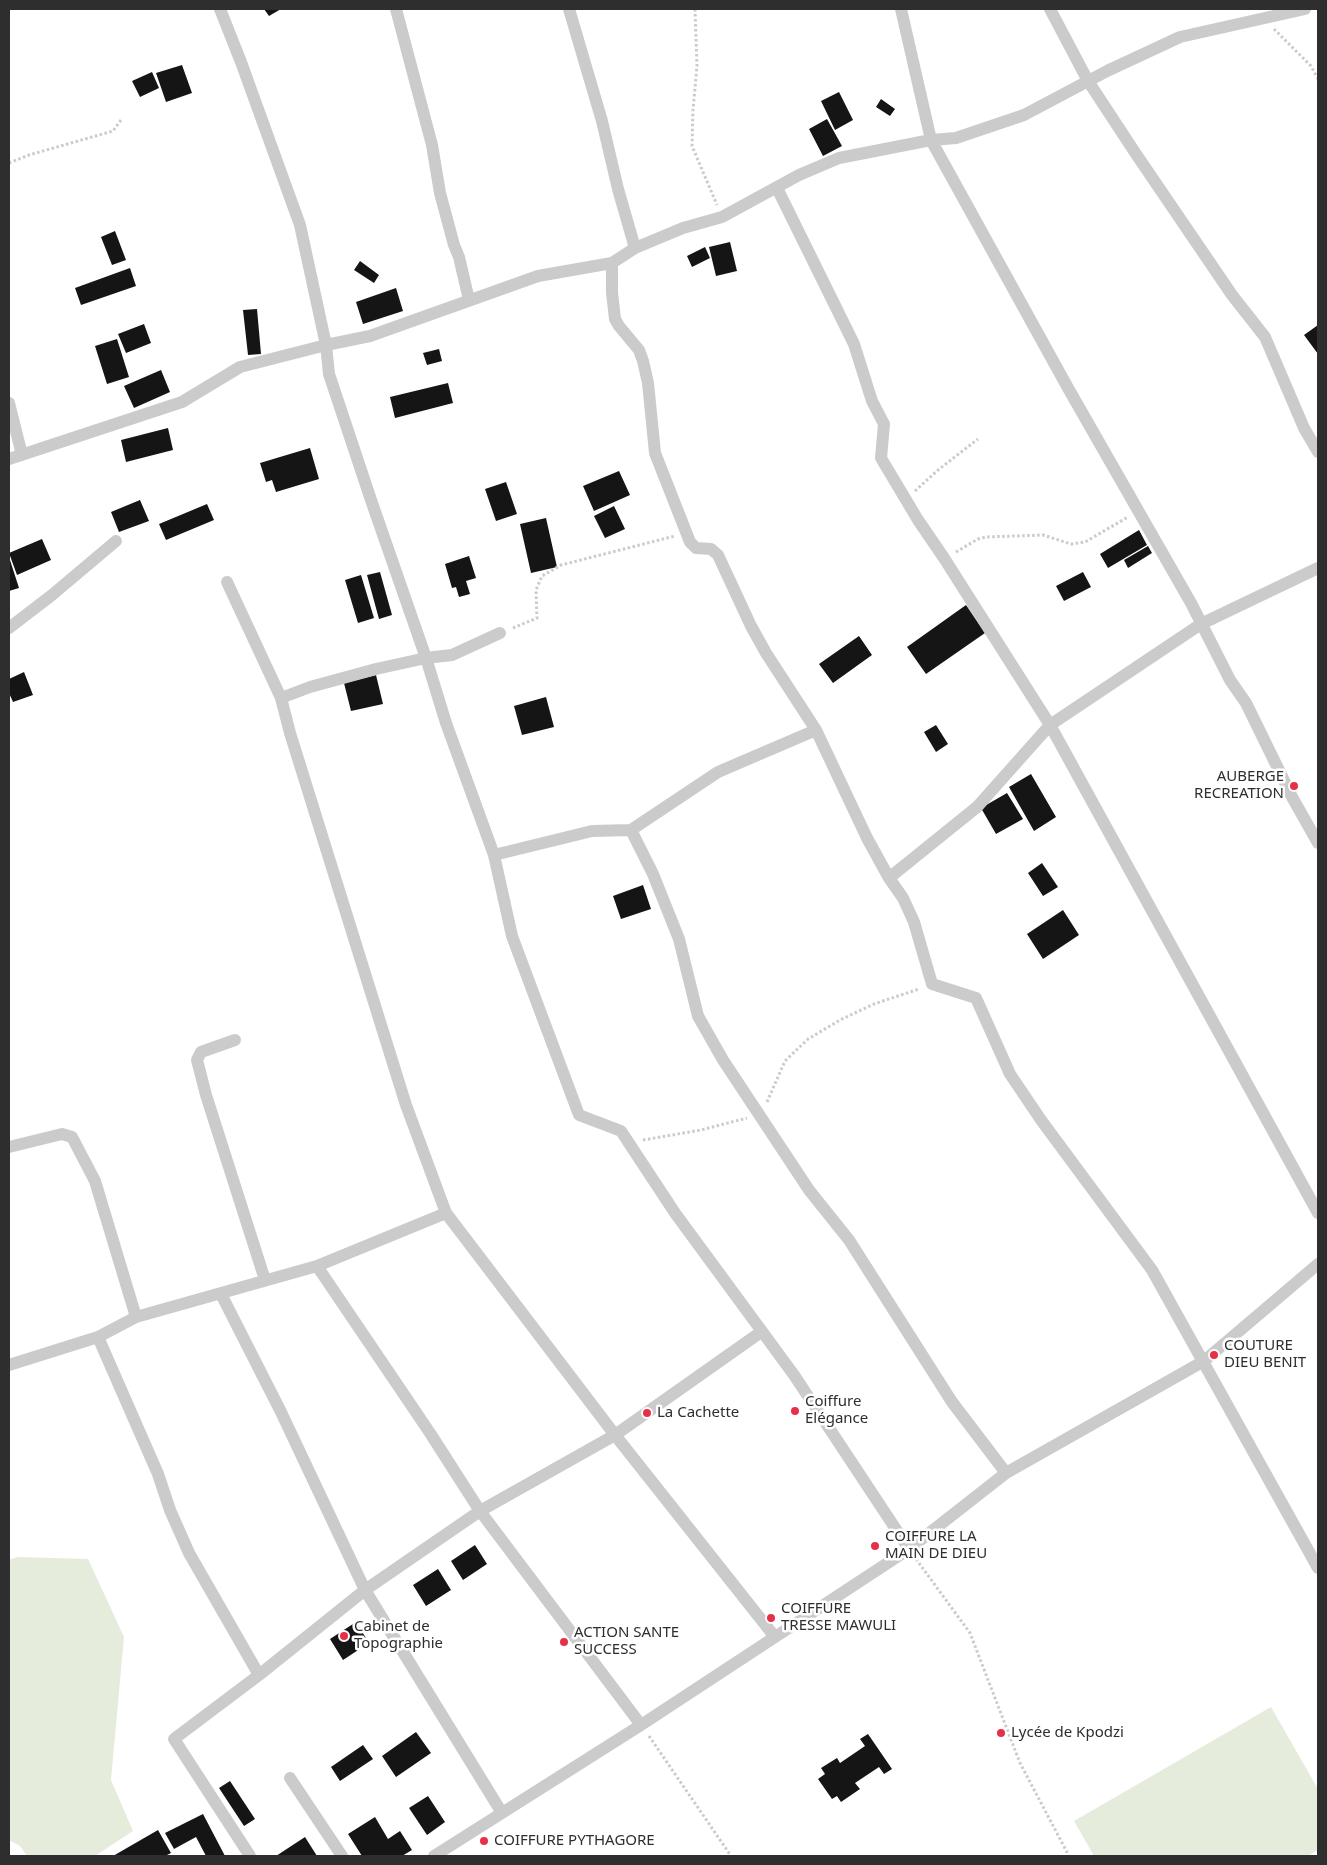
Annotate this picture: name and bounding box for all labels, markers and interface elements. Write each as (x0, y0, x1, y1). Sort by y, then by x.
place label: AUBERGE RECREATION (1194, 768, 1284, 803)
marker: AUBERGE RECREATION (1288, 780, 1300, 792)
place label: COUTURE DIEU BENIT (1224, 1337, 1306, 1372)
marker: COUTURE DIEU BENIT (1208, 1349, 1220, 1361)
place label: Coiffure Elégance (805, 1393, 868, 1428)
place label: La Cachette (657, 1404, 739, 1422)
marker: Coiffure Elégance (789, 1405, 801, 1417)
marker: La Cachette (641, 1407, 653, 1419)
place label: COIFFURE LA MAIN DE DIEU (885, 1528, 987, 1563)
marker: COIFFURE LA MAIN DE DIEU (869, 1540, 881, 1552)
place label: COIFFURE TRESSE MAWULI (781, 1600, 896, 1635)
marker: COIFFURE TRESSE MAWULI (765, 1612, 777, 1624)
place label: Cabinet de Topographie (354, 1618, 443, 1653)
place label: ACTION SANTE SUCCESS (574, 1624, 679, 1659)
marker: Cabinet de Topographie (338, 1630, 350, 1642)
marker: ACTION SANTE SUCCESS (558, 1636, 570, 1648)
place label: Lycée de Kpodzi (1011, 1724, 1124, 1742)
marker: Lycée de Kpodzi (995, 1727, 1007, 1739)
place label: COIFFURE PYTHAGORE (494, 1832, 655, 1850)
marker: COIFFURE PYTHAGORE (478, 1835, 490, 1847)

